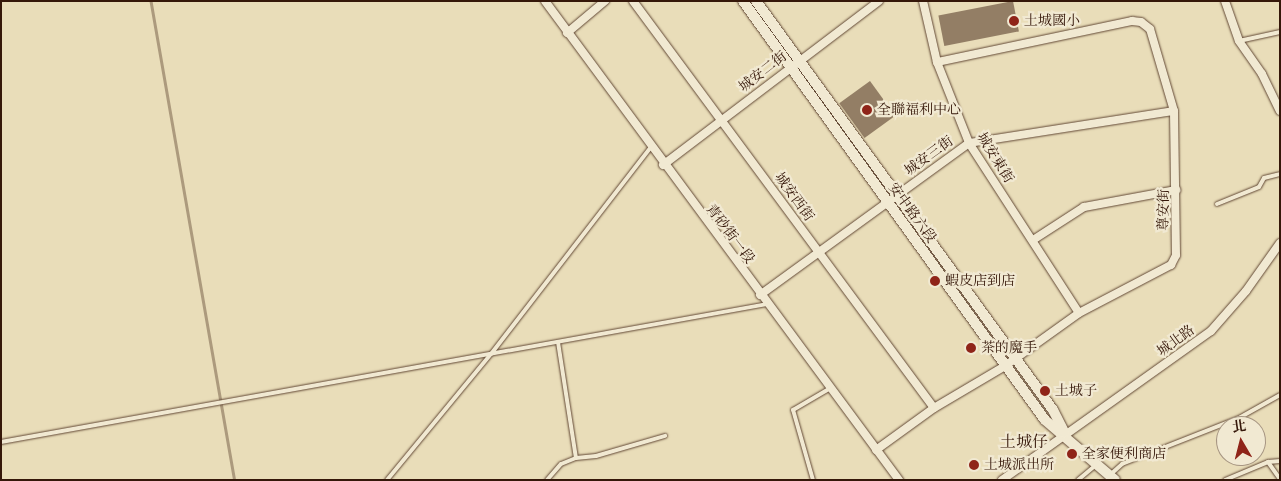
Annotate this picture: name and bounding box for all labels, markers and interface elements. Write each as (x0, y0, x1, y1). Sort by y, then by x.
place label: 土城國小 (1024, 13, 1080, 29)
marker: 土城國小 (1008, 15, 1020, 27)
street label: 城安二街 (736, 48, 790, 96)
place label: 全聯福利中心 (877, 102, 961, 118)
marker: 全聯福利中心 (861, 104, 873, 116)
street label: 城安東街 (973, 130, 1017, 186)
street label: 城安三街 (901, 133, 957, 179)
street label: 城安西街 (771, 169, 817, 225)
street label: 安中路六段 (885, 180, 939, 246)
street label: 尊安街 (1155, 189, 1173, 231)
street label: 青砂街一段 (702, 201, 758, 267)
place label: 蝦皮店到店 (945, 273, 1015, 289)
marker: 蝦皮店到店 (929, 275, 941, 287)
street label: 城北路 (1154, 322, 1198, 360)
place label: 茶的魔手 (981, 340, 1037, 356)
marker: 茶的魔手 (965, 342, 977, 354)
place label: 土城子 (1055, 383, 1097, 399)
marker: 土城子 (1039, 385, 1051, 397)
north arrow (1216, 416, 1266, 466)
text: 北 (1231, 419, 1247, 435)
district label: 土城仔 (1000, 433, 1048, 453)
place label: 全家便利商店 (1082, 446, 1166, 462)
marker: 全家便利商店 (1066, 448, 1078, 460)
place label: 土城派出所 (984, 457, 1054, 473)
marker: 土城派出所 (968, 459, 980, 471)

